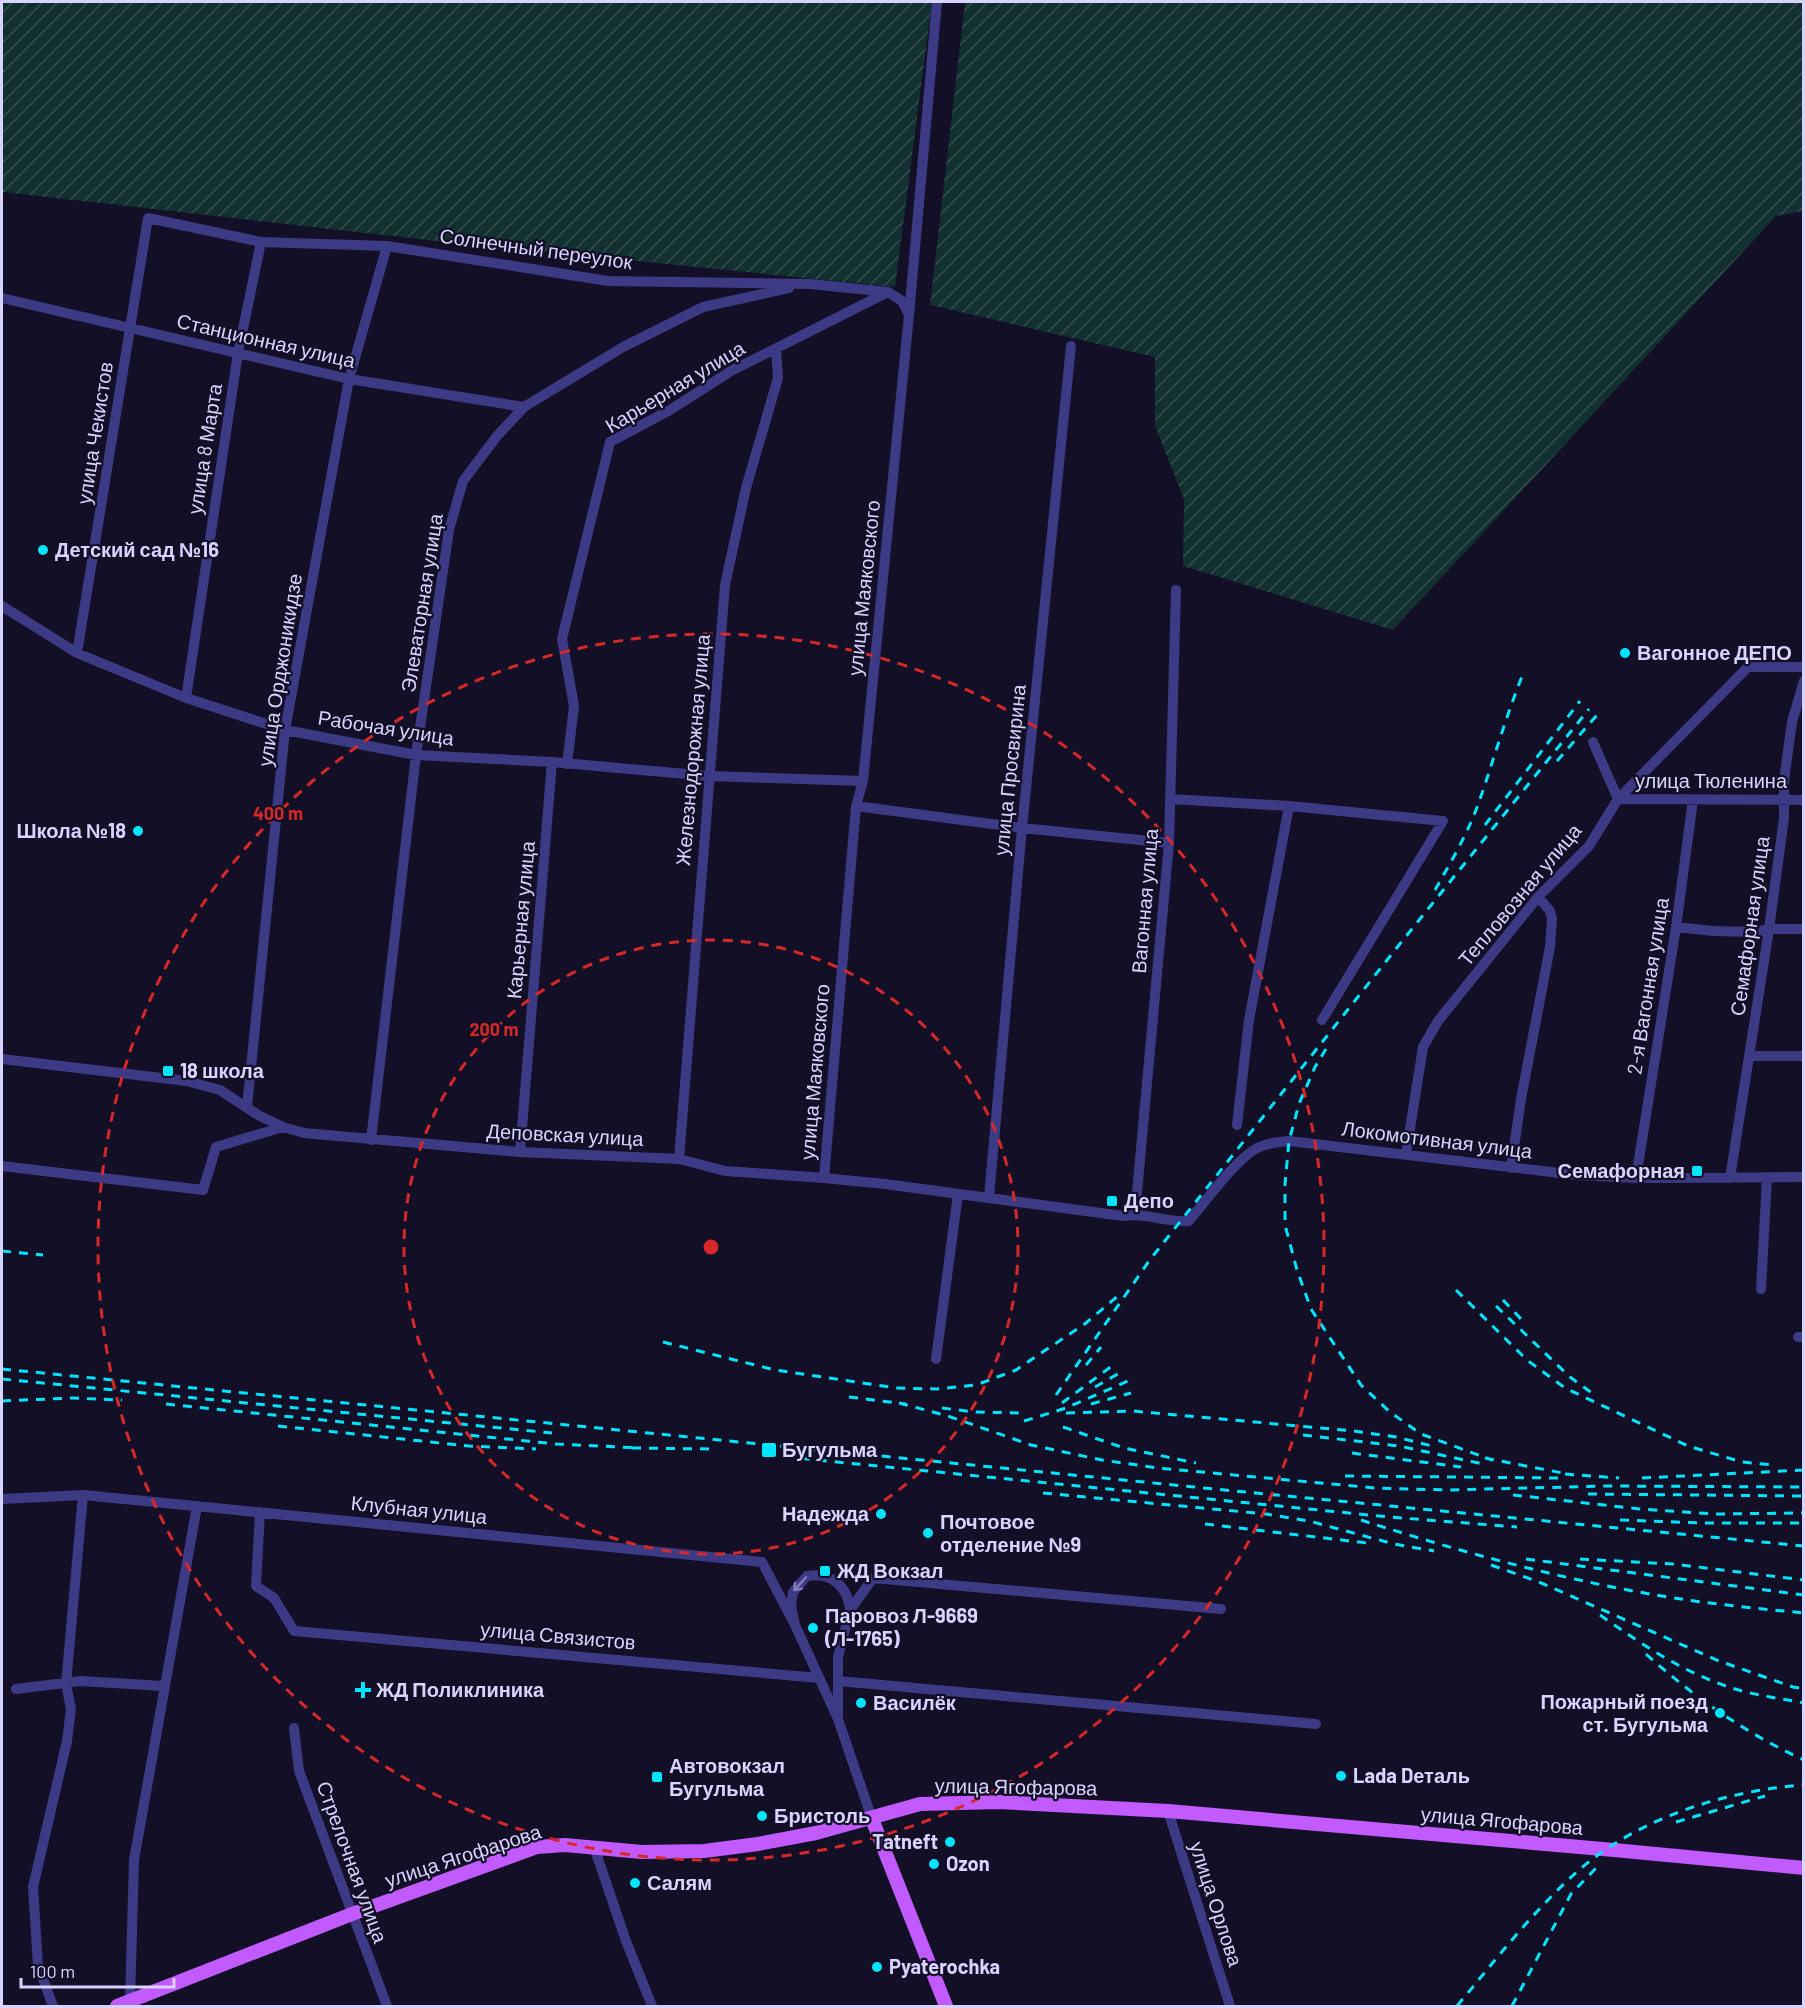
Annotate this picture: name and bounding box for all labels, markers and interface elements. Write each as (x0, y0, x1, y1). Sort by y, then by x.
street label: Солнечный переулок (438, 223, 634, 273)
street label: Станционная улица (175, 308, 359, 372)
street label: Карьерная улица (600, 335, 749, 437)
street label: улица Чекистов (71, 360, 117, 506)
street label: улица 8 Марта (182, 381, 226, 516)
street label: улица Маяковского (842, 499, 884, 677)
street label: Элеваторная улица (395, 511, 447, 694)
place label: Детский сад №16 (55, 537, 219, 561)
marker: Детский сад №16 (36, 543, 50, 557)
street label: улица Орджоникидзе (252, 572, 306, 768)
street label: Железнодорожная улица (670, 632, 714, 867)
place label: Вагонное ДЕПО (1637, 640, 1792, 664)
marker: Вагонное ДЕПО (1618, 646, 1632, 660)
street label: улица Просвирина (988, 682, 1030, 857)
street label: Рабочая улица (316, 704, 457, 750)
street label: улица Тюленина (1635, 768, 1788, 792)
text: 400 m (253, 802, 303, 824)
place label: Школа №18 (16, 818, 126, 842)
street label: Тепловозная улица (1453, 818, 1586, 970)
marker: Школа №18 (131, 824, 145, 838)
street label: Вагонная улица (1126, 827, 1162, 974)
street label: Семафорная улица (1725, 834, 1774, 1017)
street label: Карьерная улица (501, 839, 539, 1000)
street label: 2-я Вагонная улица (1621, 895, 1673, 1076)
street label: улица Маяковского (794, 983, 834, 1161)
text: 200 m (469, 1018, 519, 1040)
place label: 18 школа (180, 1058, 265, 1082)
marker: 18 школа (161, 1064, 175, 1078)
street label: Локомотивная улица (1341, 1115, 1535, 1163)
street label: Деповская улица (486, 1118, 645, 1150)
place label: Семафорная (1558, 1158, 1685, 1182)
marker: Семафорная (1690, 1164, 1704, 1178)
place label: Депо (1124, 1188, 1174, 1212)
marker: Депо (1105, 1194, 1119, 1208)
centre of rings (701, 1237, 721, 1257)
place label: Бугульма (782, 1437, 878, 1461)
marker: Бугульма (760, 1441, 778, 1459)
street label: Клубная улица (350, 1490, 489, 1528)
place label: Надежда (782, 1501, 870, 1525)
marker: Надежда (874, 1507, 888, 1521)
place label: Почтовое отделение №9 (940, 1509, 1081, 1556)
marker: Почтовое отделение №9 (921, 1526, 935, 1540)
place label: ЖД Вокзал (836, 1558, 944, 1582)
marker: ЖД Вокзал (818, 1564, 832, 1578)
one-way arrow (793, 1576, 807, 1591)
place label: Паровоз Л-9669 (Л-1765) (824, 1603, 978, 1650)
street label: улица Связистов (479, 1616, 637, 1654)
marker: Паровоз Л-9669 (Л-1765) (806, 1621, 820, 1635)
place label: ЖД Поликлиника (375, 1677, 545, 1701)
marker: ЖД Поликлиника (354, 1681, 372, 1699)
place label: Пожарный поезд ст. Бугульма (1540, 1689, 1709, 1736)
place label: Василёк (873, 1690, 957, 1714)
marker: Василёк (854, 1696, 868, 1710)
marker: Пожарный поезд ст. Бугульма (1713, 1706, 1727, 1720)
place label: Автовокзал Бугульма (669, 1753, 785, 1800)
place label: Lada Dеталь (1353, 1763, 1470, 1787)
marker: Lada Dеталь (1334, 1769, 1348, 1783)
marker: Автовокзал Бугульма (650, 1770, 664, 1784)
street label: улица Ягофарова (934, 1773, 1098, 1799)
street label: Стрелочная улица (313, 1778, 394, 1947)
street label: улица Ягофарова (1420, 1801, 1585, 1839)
place label: Бристоль (774, 1803, 870, 1827)
marker: Бристоль (755, 1809, 769, 1823)
street label: улица Ягофарова (382, 1818, 545, 1892)
place label: Tatneft (872, 1829, 938, 1853)
marker: Tatneft (943, 1835, 957, 1849)
street label: улица Орлова (1186, 1838, 1249, 1970)
place label: Ozon (946, 1851, 990, 1875)
marker: Ozon (927, 1857, 941, 1871)
place label: Салям (647, 1870, 712, 1894)
marker: Салям (628, 1876, 642, 1890)
scale bar (21, 1951, 174, 1989)
place label: Pyaterochka (889, 1954, 1000, 1978)
text: 100 m (30, 1960, 75, 1982)
marker: Pyaterochka (870, 1960, 884, 1974)

